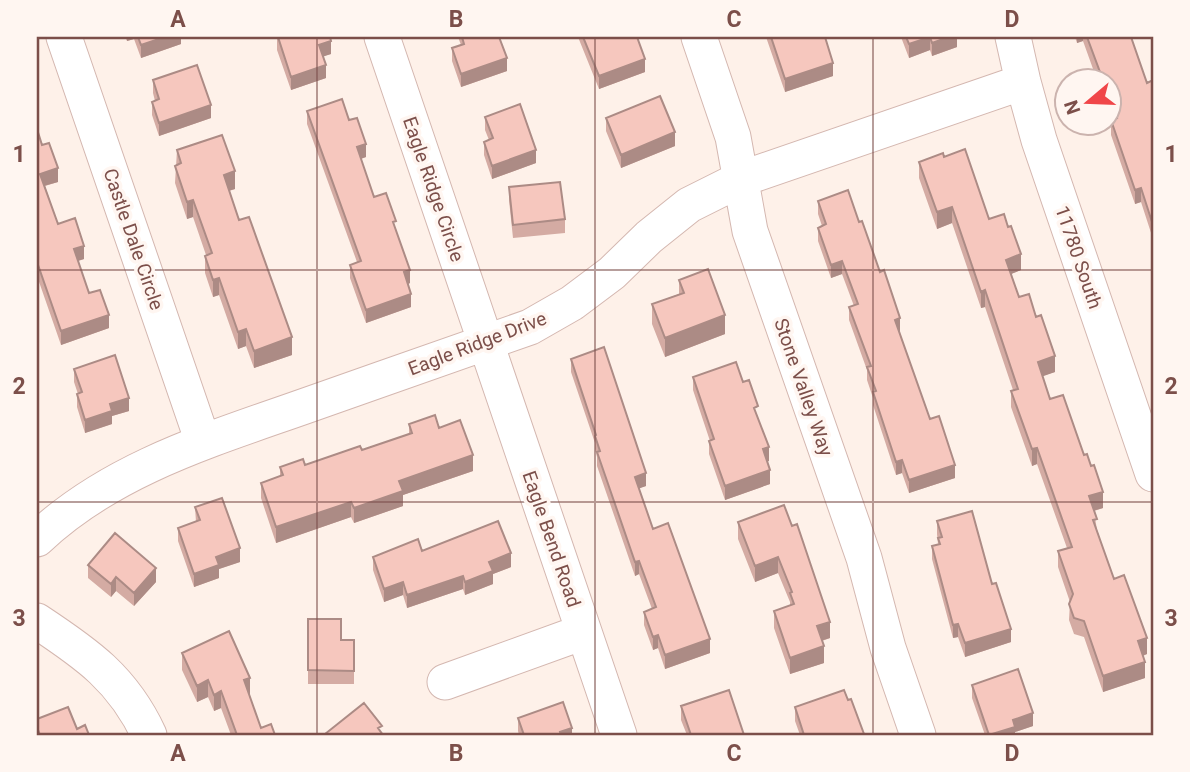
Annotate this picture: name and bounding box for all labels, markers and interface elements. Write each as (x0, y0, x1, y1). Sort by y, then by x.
text: A (170, 6, 186, 33)
text: B (449, 6, 463, 33)
text: C (726, 6, 742, 33)
text: D (1005, 6, 1019, 33)
north arrow (1054, 66, 1124, 136)
text: N (1059, 97, 1085, 117)
street label: Eagle Ridge Circle (398, 114, 469, 265)
text: 1 (12, 141, 26, 168)
text: 1 (1164, 141, 1178, 168)
street label: Castle Dale Circle (99, 165, 169, 313)
street label: 11780 South (1050, 203, 1107, 312)
street label: Eagle Ridge Drive (405, 306, 550, 380)
street label: Stone Valley Way (769, 315, 838, 459)
text: 2 (12, 373, 26, 400)
text: 2 (1164, 373, 1178, 400)
street label: Eagle Bend Road (517, 468, 586, 610)
text: 3 (12, 605, 26, 632)
text: 3 (1164, 605, 1178, 632)
text: A (170, 740, 186, 767)
text: B (449, 740, 463, 767)
text: C (726, 740, 742, 767)
text: D (1005, 740, 1019, 767)

